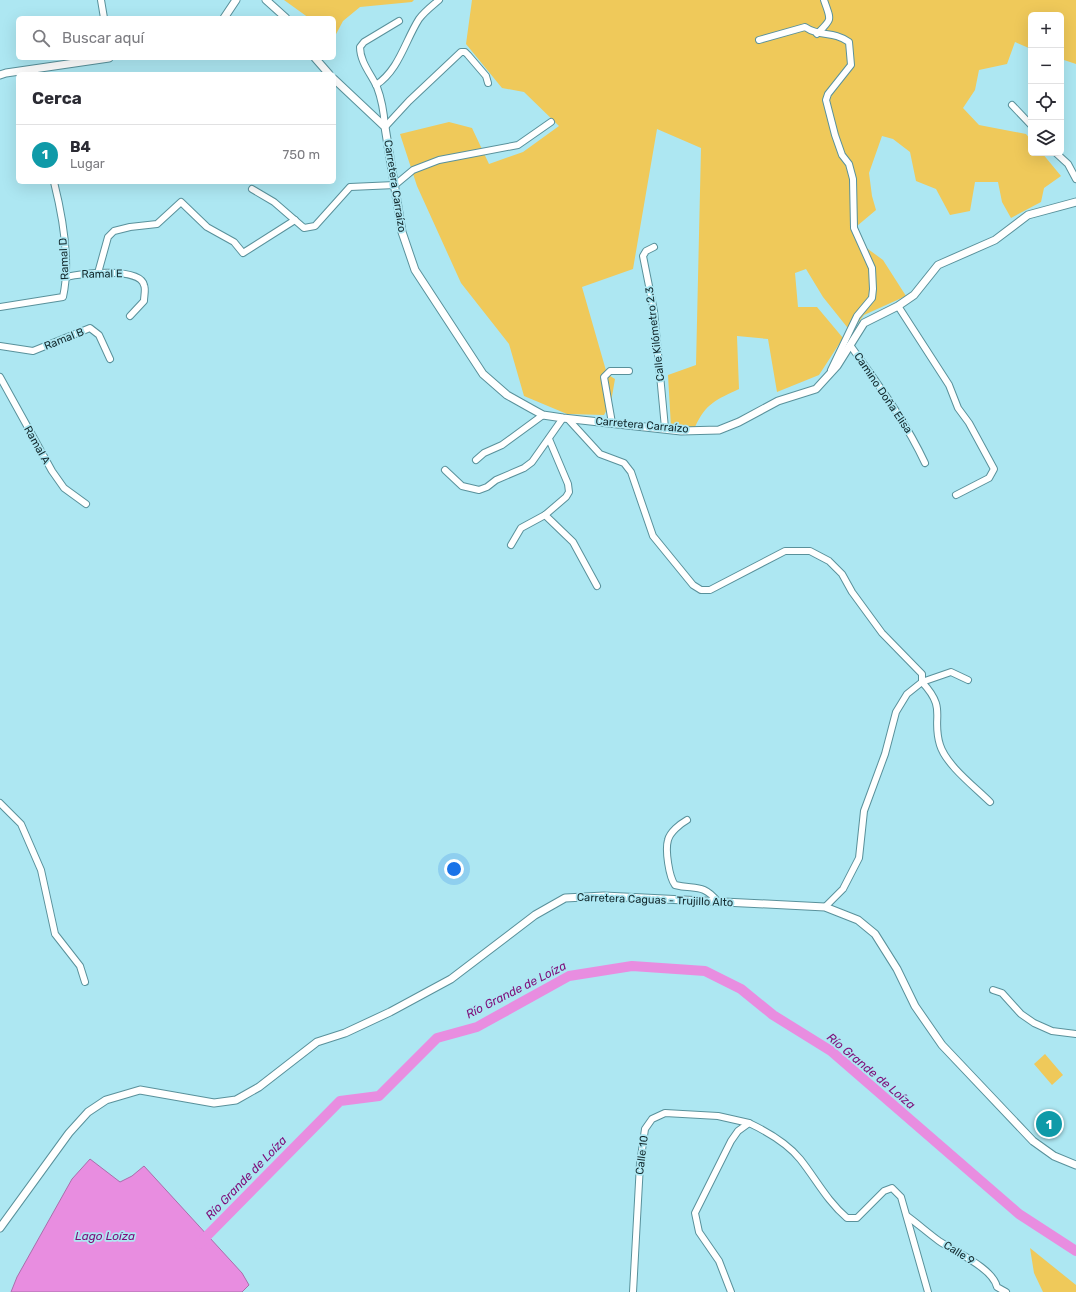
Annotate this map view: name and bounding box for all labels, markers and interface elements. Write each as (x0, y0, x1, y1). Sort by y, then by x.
map controls (1028, 12, 1064, 156)
button: + (1028, 12, 1064, 48)
search box (16, 16, 336, 60)
icon: search (30, 27, 52, 49)
text: Buscar aquí (62, 29, 144, 47)
button: − (1028, 48, 1064, 84)
button: locate (1028, 84, 1064, 120)
text: Cerca (32, 88, 82, 108)
button: layers (1028, 120, 1064, 156)
text: B4 (70, 138, 91, 156)
street label: Carretera Carraízo (381, 139, 409, 233)
text: 1 (42, 147, 48, 162)
text: 750 m (283, 147, 320, 162)
text: Lugar (70, 156, 105, 171)
street label: Ramal D (56, 238, 72, 280)
street label: Ramal E (81, 267, 123, 281)
street label: Calle Kilómetro 2.3 (643, 286, 667, 382)
street label: Ramal B (42, 325, 86, 353)
street label: Camino Doña Elisa (851, 350, 915, 436)
street label: Carretera Carraízo (595, 414, 689, 436)
street label: Ramal A (21, 424, 53, 467)
your location (444, 859, 464, 879)
street label: Carretera Caguas - Trujillo Alto (577, 891, 733, 909)
water label: Río Grande de Loíza (463, 959, 569, 1021)
water label: Río Grande de Loíza (824, 1030, 918, 1112)
pin: 1 (1036, 1109, 1062, 1139)
water label: Río Grande de Loíza (203, 1133, 289, 1223)
street label: Calle 10 (633, 1135, 651, 1175)
water label: Lago Loíza (75, 1229, 135, 1243)
street label: Calle 9 (941, 1238, 977, 1268)

